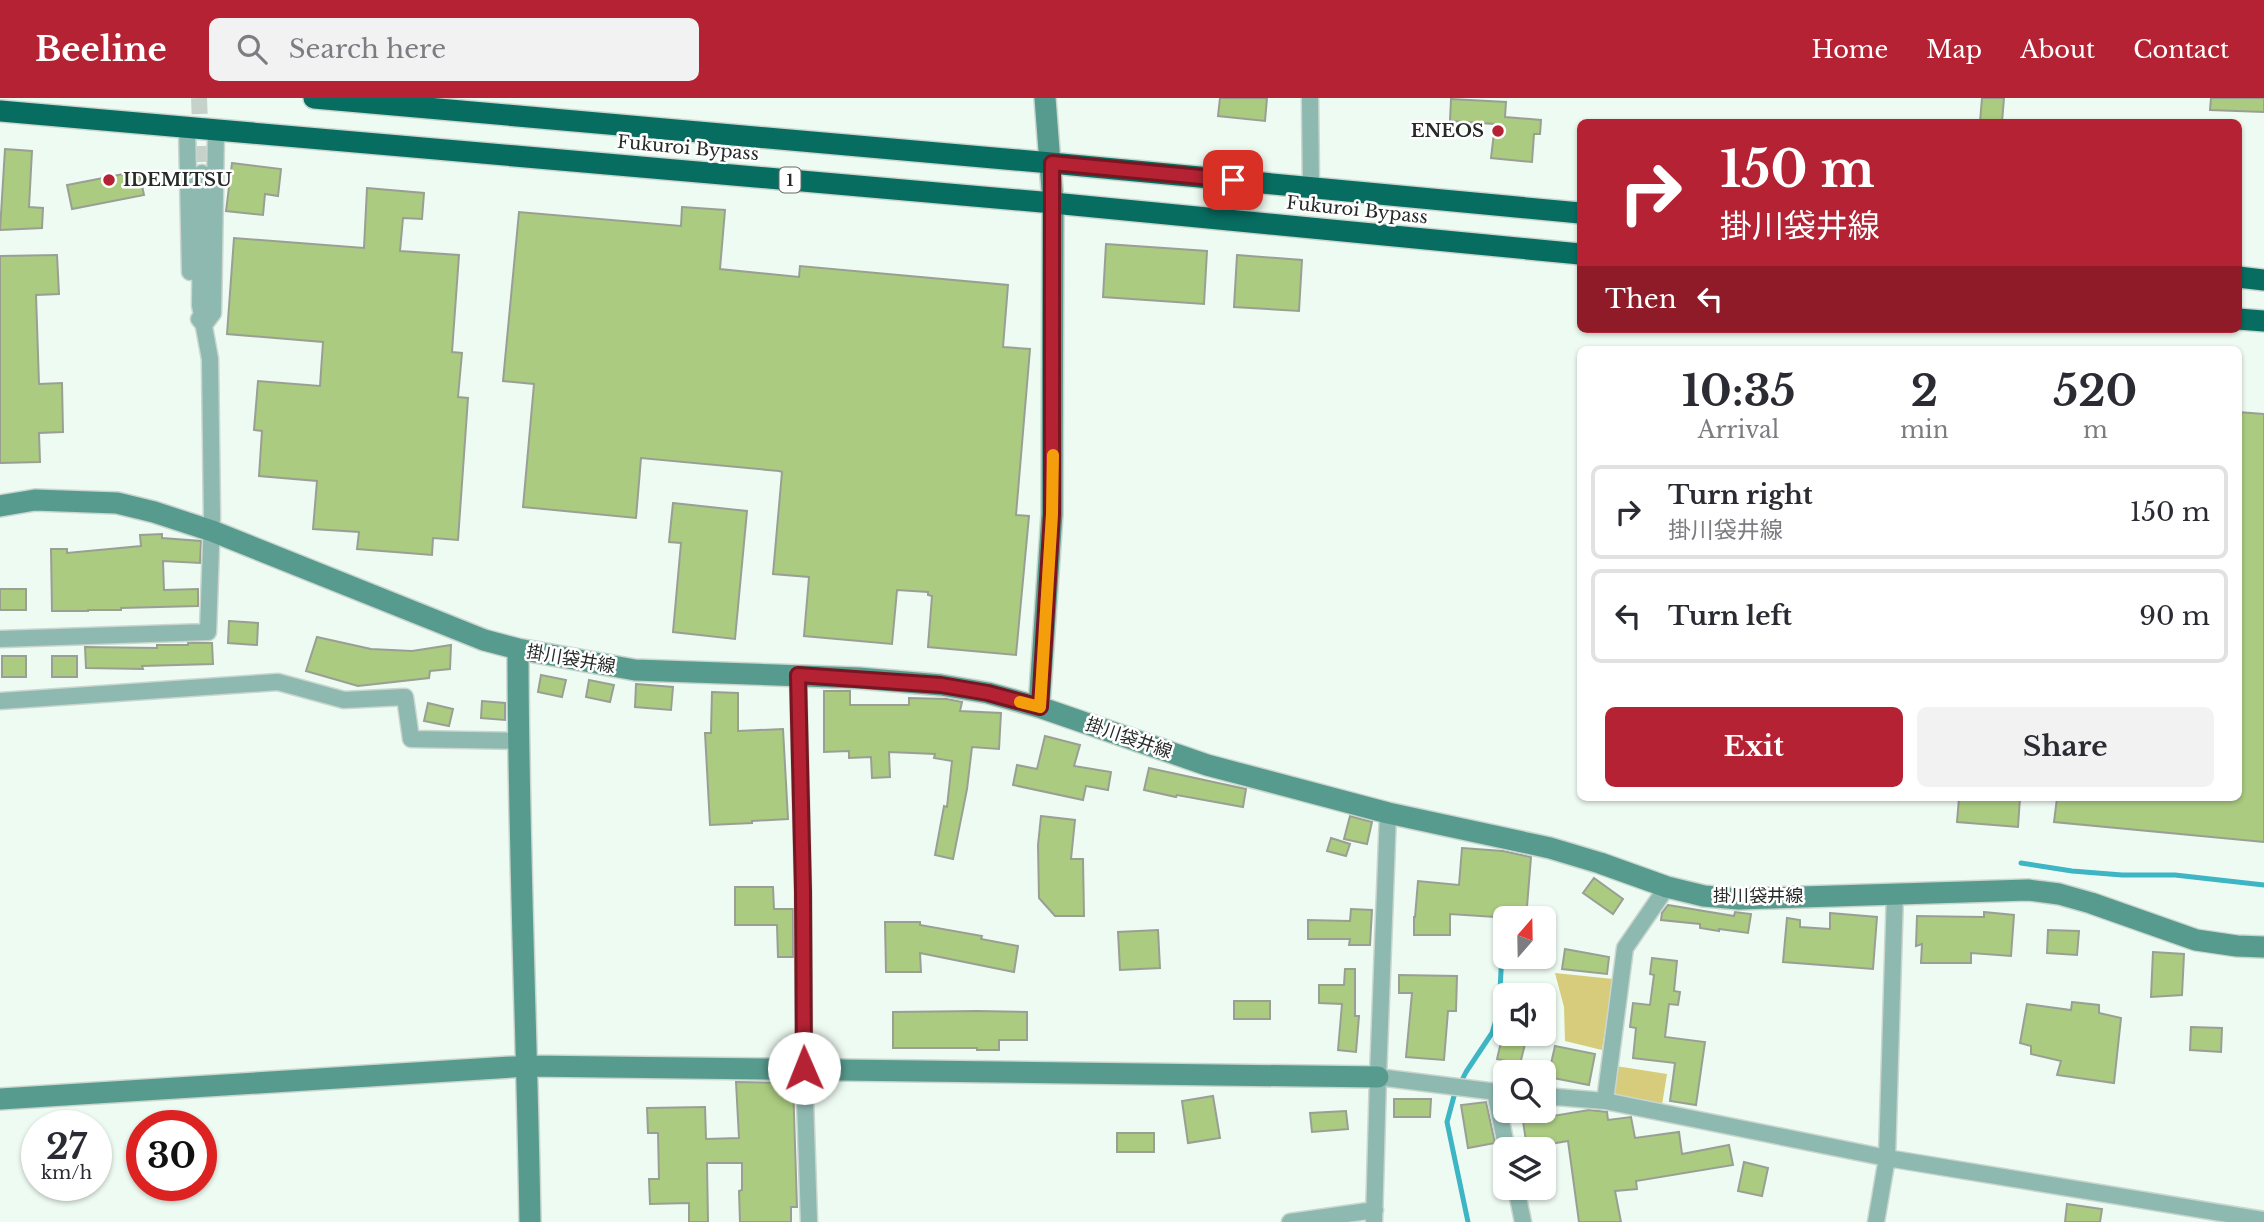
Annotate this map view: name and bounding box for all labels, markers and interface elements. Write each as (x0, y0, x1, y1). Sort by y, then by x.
search box (209, 18, 699, 81)
text: Beeline (35, 29, 167, 70)
icon: search (233, 30, 271, 68)
text: Search here (289, 33, 446, 65)
text: Home (1812, 35, 1888, 64)
text: Map (1926, 35, 1982, 64)
text: About (2020, 35, 2095, 64)
text: Contact (2133, 35, 2229, 64)
place label: ENEOS (1411, 120, 1484, 142)
marker: ENEOS (1490, 123, 1506, 139)
street label: Fukuroi Bypass (616, 131, 760, 165)
text: 150 m (1720, 139, 1875, 200)
icon: right (1605, 147, 1696, 238)
pin (1203, 150, 1263, 210)
icon: arrive (1214, 161, 1252, 199)
road number: 1 (780, 167, 800, 192)
place label: IDEMITSU (123, 169, 232, 191)
marker: IDEMITSU (101, 172, 117, 188)
street label: Fukuroi Bypass (1285, 192, 1429, 228)
text: 掛川袋井線 (1720, 206, 1880, 246)
icon: left (1691, 280, 1729, 318)
text: Then (1605, 283, 1677, 315)
text: 10:35 (1682, 365, 1795, 417)
text: 2 (1911, 365, 1938, 417)
text: 520 (2053, 365, 2137, 417)
text: Arrival (1698, 416, 1779, 444)
text: min (1900, 416, 1949, 444)
text: m (2083, 416, 2108, 444)
text: Turn right (1668, 479, 1813, 511)
icon: right (1609, 493, 1647, 531)
text: 150 m (2130, 496, 2210, 528)
text: 掛川袋井線 (1668, 516, 1783, 544)
icon: left (1609, 597, 1647, 635)
text: Turn left (1668, 600, 1792, 632)
text: 90 m (2139, 600, 2210, 632)
street label: 掛川袋井線 (525, 640, 617, 678)
button: Exit (1605, 707, 1903, 787)
button: Share (1917, 707, 2214, 787)
street label: 掛川袋井線 (1083, 713, 1175, 763)
street label: 掛川袋井線 (1713, 885, 1803, 907)
north arrow (1493, 906, 1556, 970)
map controls (1493, 906, 1556, 1200)
button: sound (1493, 983, 1556, 1046)
position arrow (767, 1031, 841, 1105)
button: search (1493, 1060, 1556, 1123)
speed limit sign: 30 (126, 1110, 217, 1201)
text: 27 (46, 1125, 87, 1168)
button: layers (1493, 1137, 1556, 1200)
text: km/h (41, 1162, 92, 1184)

